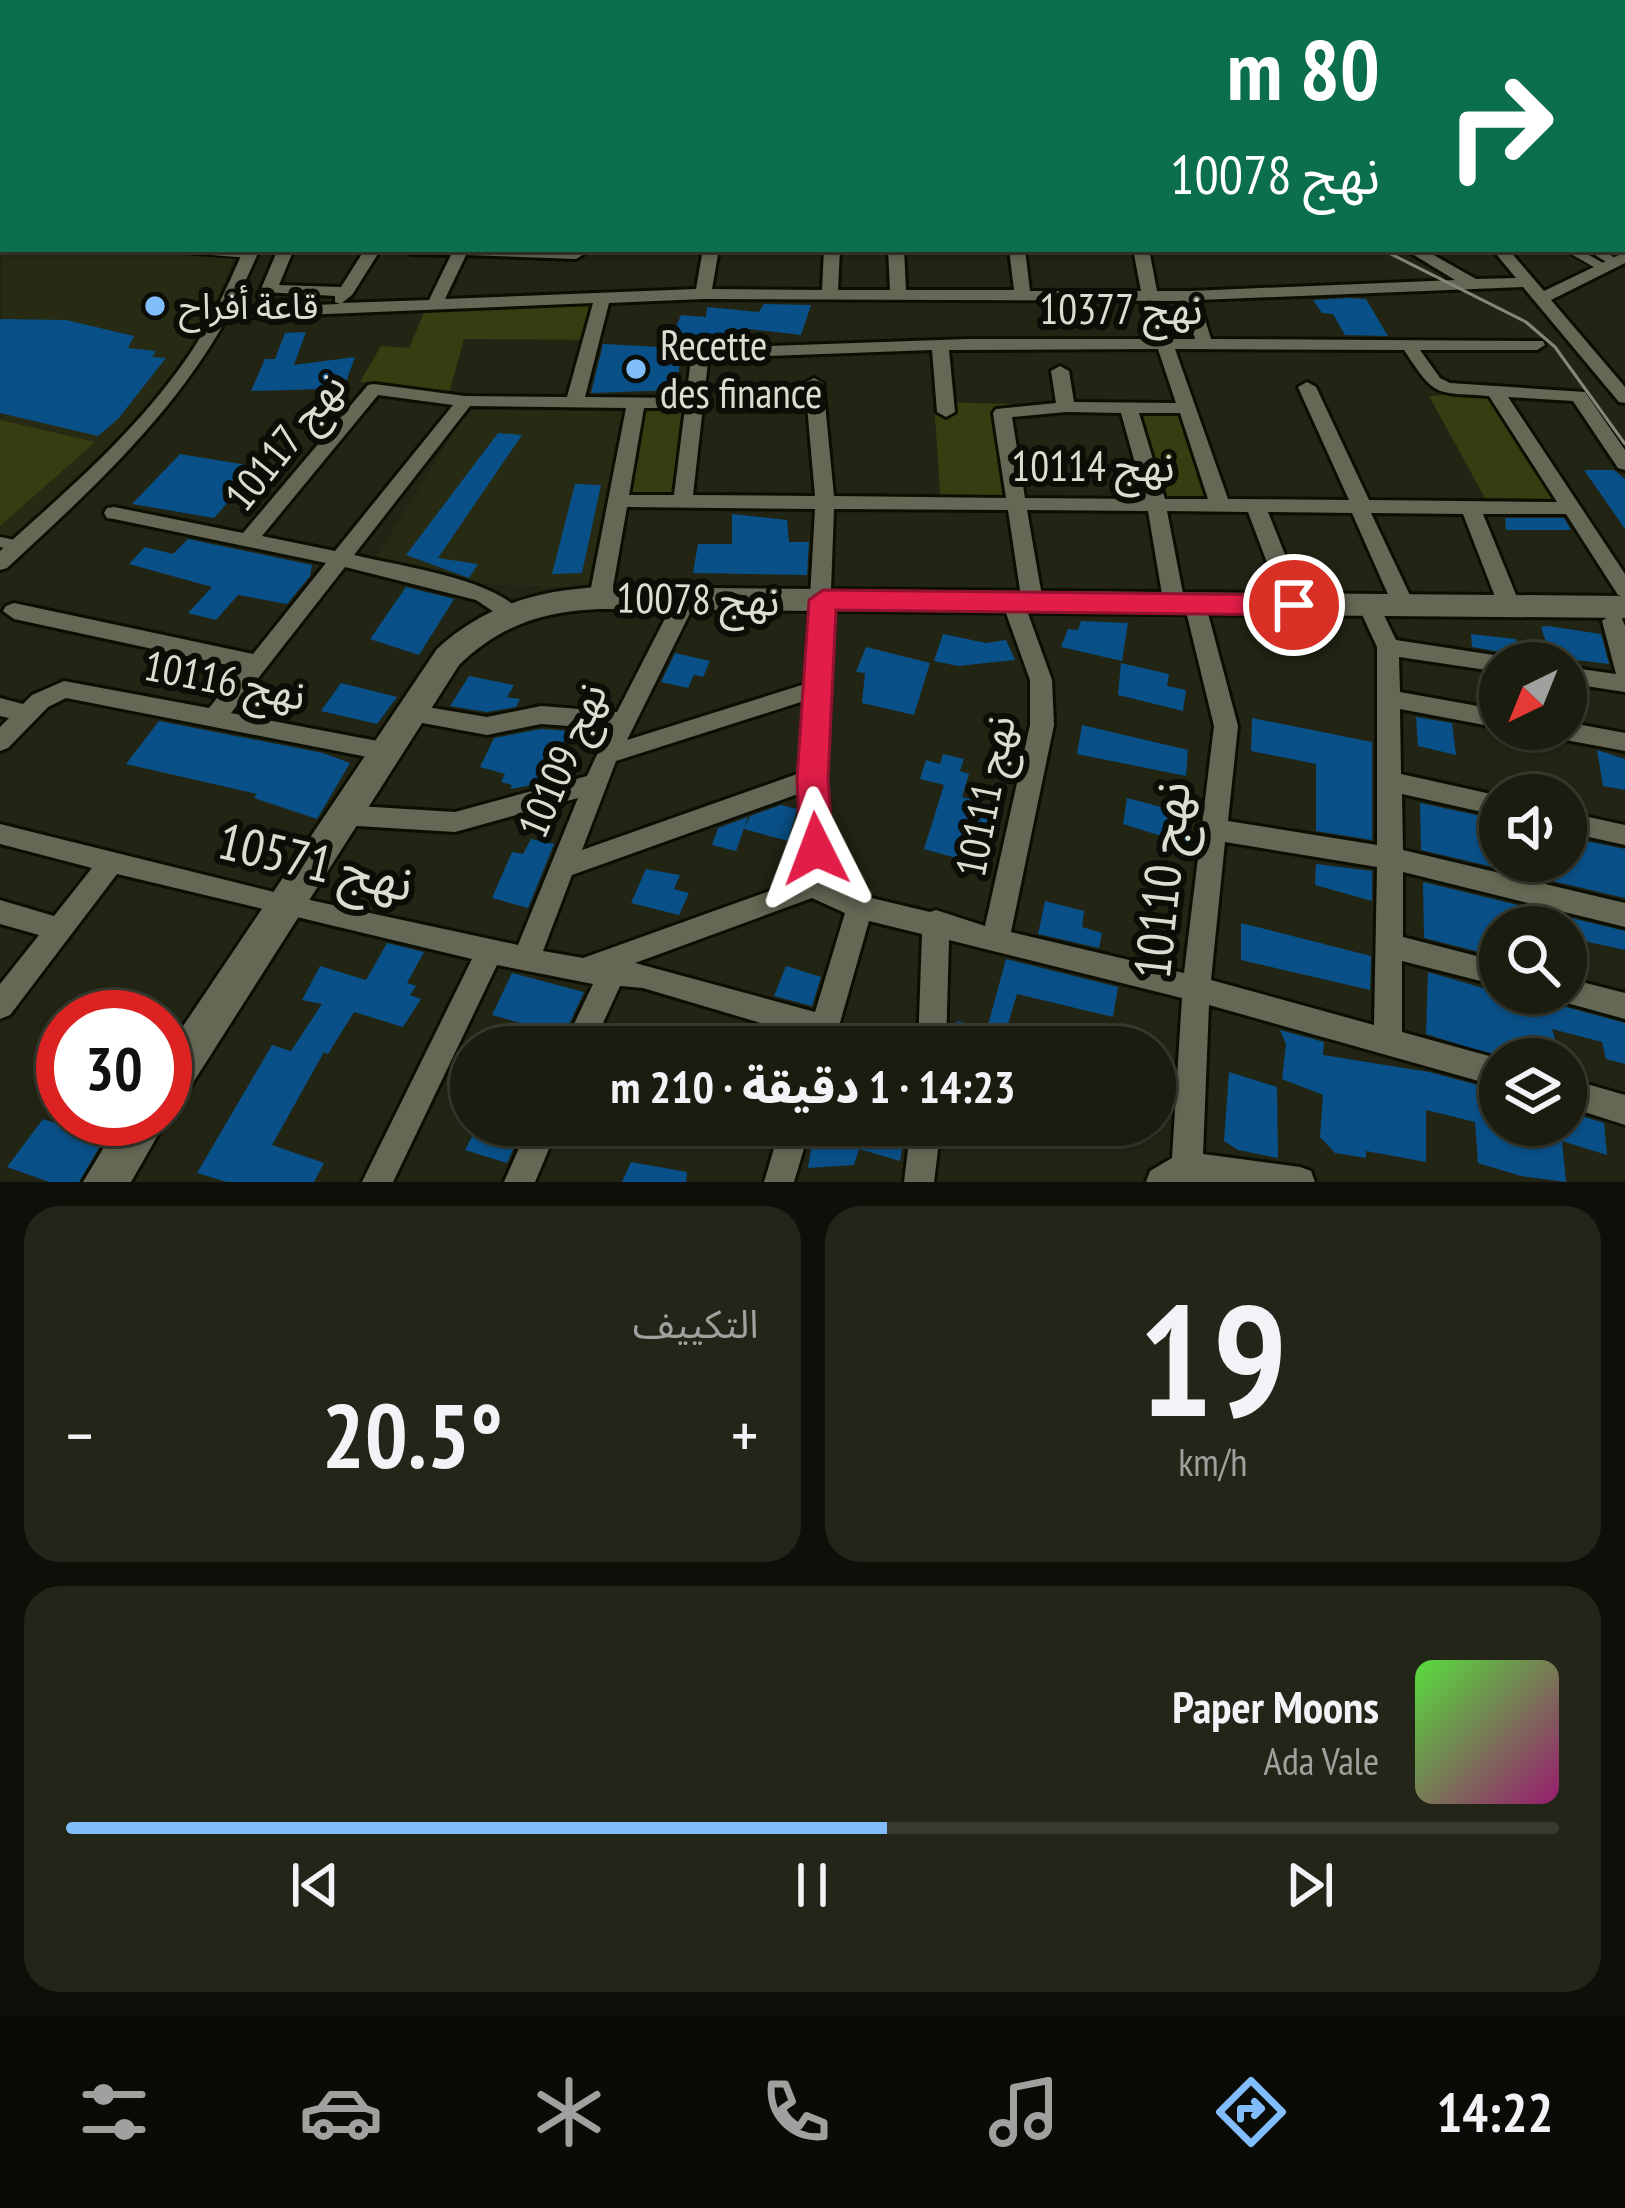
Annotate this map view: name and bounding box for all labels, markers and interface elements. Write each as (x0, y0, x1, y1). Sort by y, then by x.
text: 80 m (1227, 14, 1380, 123)
icon: right (1422, 48, 1578, 204)
text: نهج 10078 (1170, 139, 1380, 209)
street label: نهج 10377 (1039, 281, 1203, 341)
place label: قاعة أفراح (179, 282, 318, 333)
marker: قاعة أفراح (142, 293, 168, 319)
place label: Recette des finance (660, 317, 822, 420)
marker: Recette des finance (623, 356, 649, 382)
street label: نهج 10117 (212, 360, 361, 525)
street label: نهج 10114 (1011, 438, 1175, 498)
pin (1243, 554, 1345, 656)
street label: نهج 10078 (616, 570, 780, 632)
icon: arrive (1261, 572, 1327, 638)
street label: نهج 10116 (139, 637, 310, 727)
north arrow (1479, 642, 1587, 750)
map controls (1479, 642, 1587, 1146)
street label: نهج 10109 (504, 674, 623, 848)
street label: نهج 10111 (942, 711, 1032, 882)
button: sound (1479, 774, 1587, 882)
street label: نهج 10110 (1118, 778, 1210, 983)
position arrow (753, 786, 879, 912)
street label: نهج 10571 (211, 807, 420, 921)
button: search (1479, 906, 1587, 1014)
speed limit sign: 30 (36, 990, 192, 1146)
button: layers (1479, 1038, 1587, 1146)
text: 14:23 · 1 دقيقة · 210 m (610, 1057, 1016, 1115)
text: 19 (1138, 1257, 1287, 1459)
text: التكييف (633, 1298, 759, 1349)
text: 20.5° (322, 1376, 503, 1493)
text: − (66, 1392, 93, 1477)
text: + (731, 1392, 759, 1477)
text: km/h (1178, 1436, 1247, 1487)
text: Paper Moons (1172, 1677, 1379, 1735)
text: Ada Vale (1263, 1735, 1379, 1786)
icon: previous (282, 1852, 348, 1918)
icon: pause (779, 1852, 845, 1918)
icon: next (1277, 1852, 1343, 1918)
icon: filters (72, 2070, 156, 2154)
icon: car (299, 2070, 383, 2154)
icon: climate (527, 2070, 611, 2154)
icon: phone (754, 2070, 838, 2154)
icon: music (982, 2070, 1066, 2154)
icon: directions (1209, 2070, 1293, 2154)
text: 14:22 (1436, 2077, 1553, 2147)

